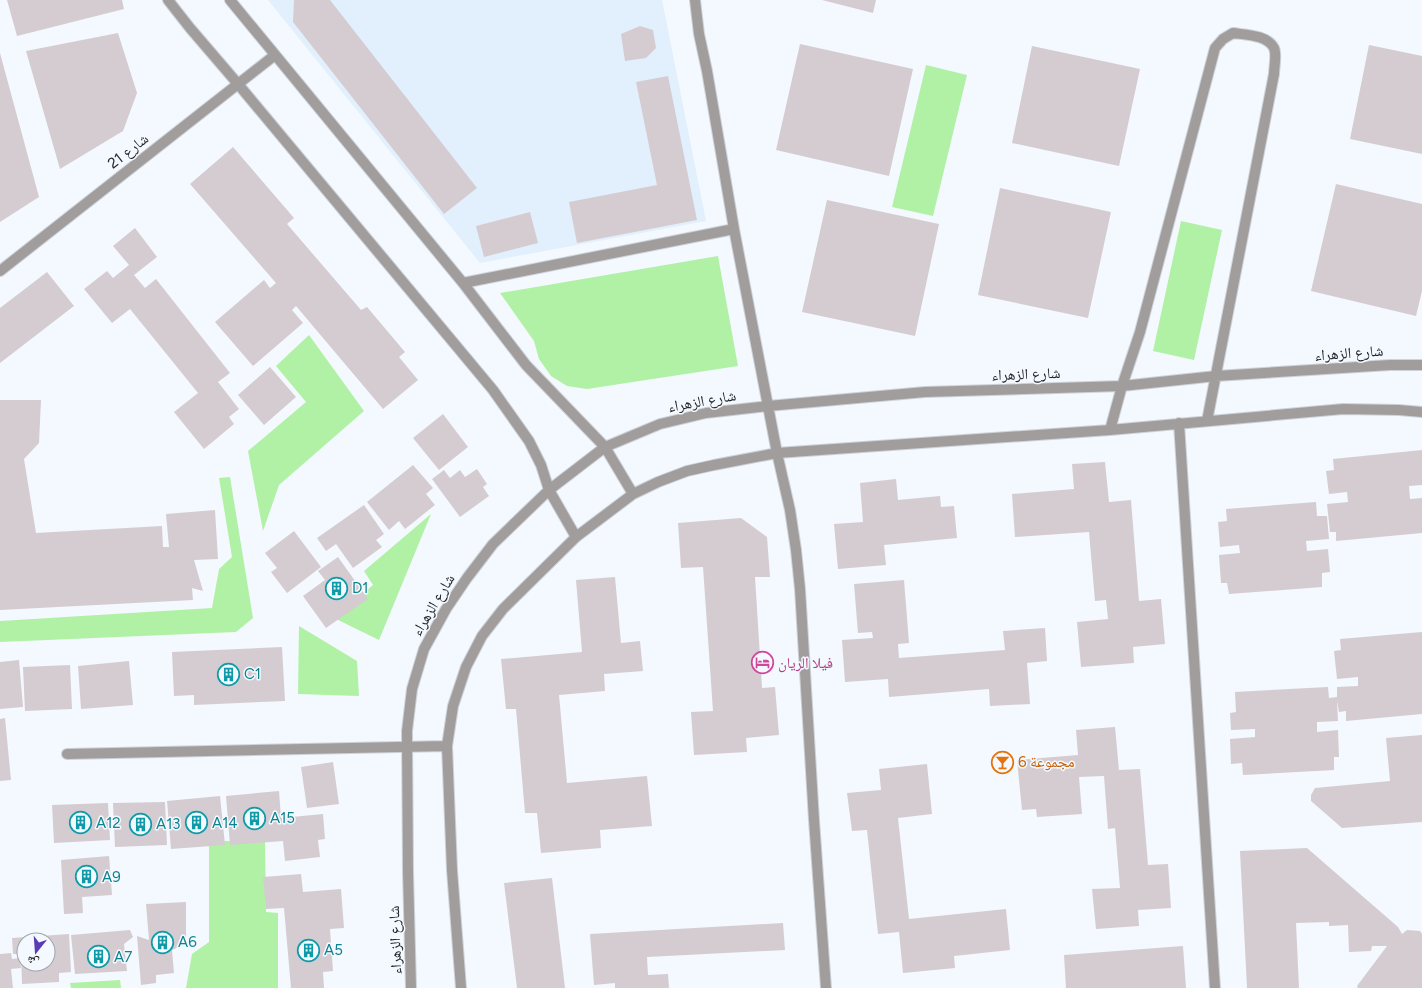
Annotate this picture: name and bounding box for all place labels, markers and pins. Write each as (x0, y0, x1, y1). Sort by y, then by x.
building icon: D1 (324, 575, 350, 601)
place label: D1 (352, 579, 369, 597)
hotel icon: فيلا الريان (750, 650, 776, 676)
place label: فيلا الريان (778, 654, 833, 673)
building icon: C1 (215, 661, 241, 687)
place label: C1 (244, 665, 261, 683)
bar icon: مجموعة 6 (990, 749, 1016, 775)
place label: مجموعة 6 (1018, 753, 1075, 771)
building icon: A15 (241, 805, 267, 831)
place label: A15 (270, 809, 295, 827)
building icon: A12 (68, 810, 94, 836)
building icon: A14 (183, 810, 209, 836)
building icon: A13 (127, 811, 153, 837)
place label: A12 (96, 814, 121, 832)
place label: A14 (212, 814, 238, 832)
place label: A13 (156, 815, 181, 833)
building icon: A9 (73, 864, 99, 890)
place label: A9 (102, 868, 121, 886)
building icon: A6 (149, 929, 175, 955)
place label: A6 (178, 933, 197, 951)
building icon: A5 (296, 937, 322, 963)
place label: A5 (324, 941, 343, 959)
building icon: A7 (86, 944, 112, 970)
place label: A7 (114, 948, 132, 966)

